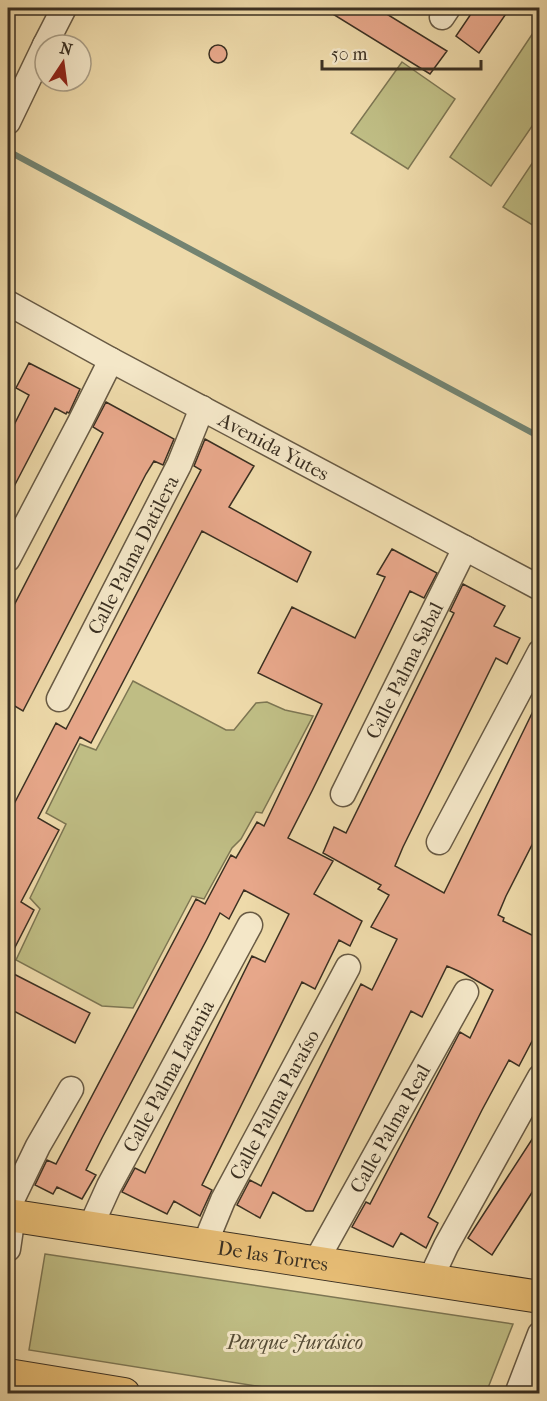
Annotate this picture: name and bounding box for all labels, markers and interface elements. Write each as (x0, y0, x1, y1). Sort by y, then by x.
north arrow (33, 33, 93, 93)
scale bar (322, 33, 481, 71)
text: N (58, 38, 75, 60)
text: 50 m (331, 44, 368, 65)
street label: Avenida Yutes (214, 407, 333, 485)
street label: Calle Palma Datilera (83, 471, 184, 638)
street label: Calle Palma Sabal (361, 598, 448, 742)
street label: Calle Palma Latania (118, 996, 219, 1156)
street label: Calle Palma Paraíso (225, 1026, 324, 1184)
street label: Calle Palma Real (345, 1060, 435, 1197)
street label: De las Torres (216, 1236, 330, 1276)
park label: Parque Jurásico (226, 1331, 363, 1354)

